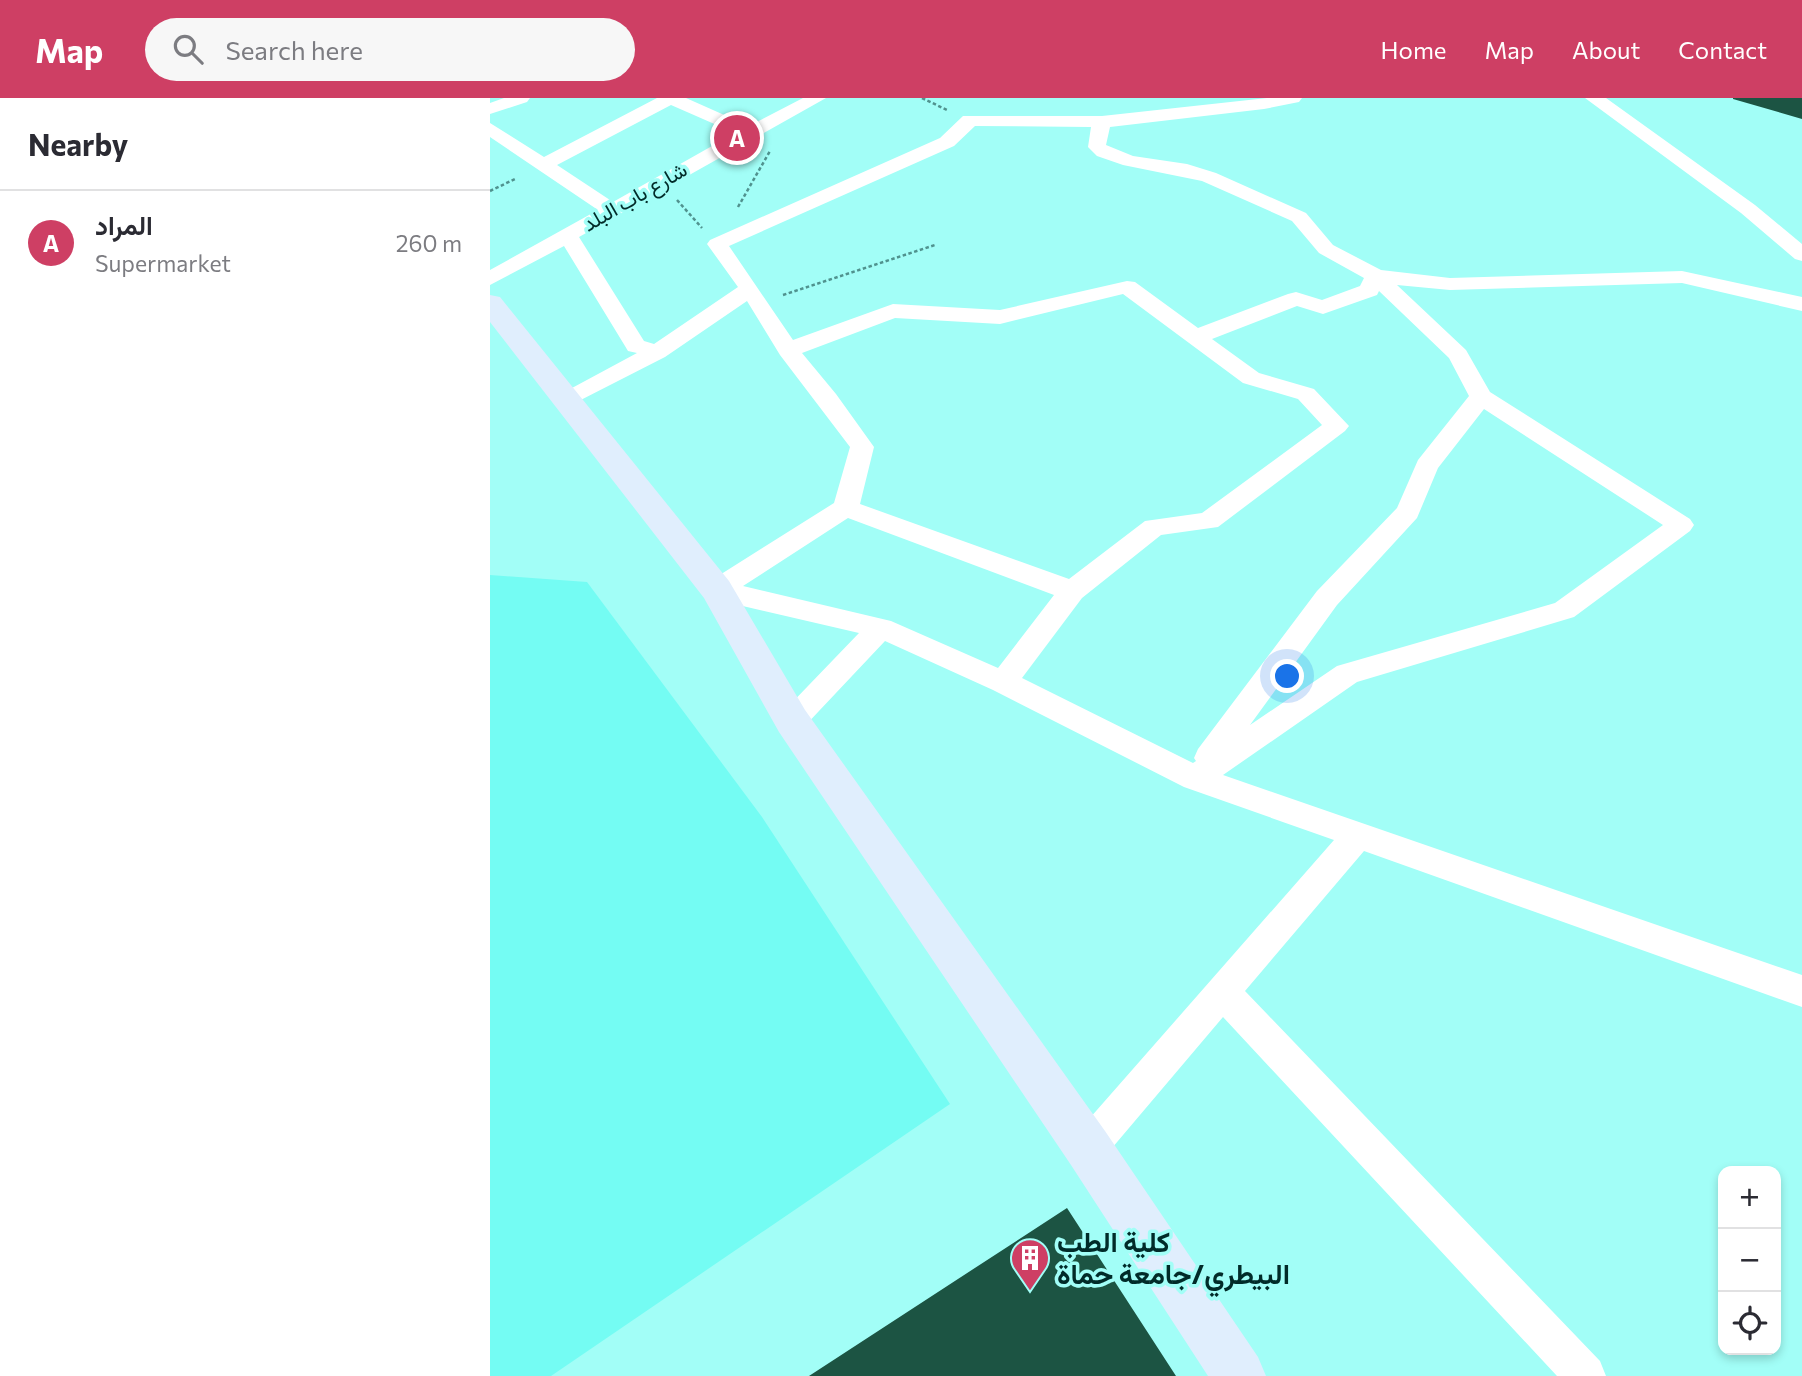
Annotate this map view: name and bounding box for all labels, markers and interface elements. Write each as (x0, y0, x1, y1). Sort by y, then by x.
search box (145, 18, 635, 81)
text: Map (35, 29, 103, 70)
icon: search (169, 30, 207, 68)
text: Search here (225, 34, 363, 65)
text: Home (1381, 35, 1447, 64)
text: Map (1485, 35, 1534, 64)
text: About (1572, 35, 1640, 64)
text: Contact (1678, 35, 1767, 64)
pin: A (714, 112, 760, 164)
text: Nearby (28, 125, 128, 162)
street label: شارع باب البلد (578, 156, 692, 238)
text: المراد (95, 209, 153, 240)
text: A (43, 229, 59, 257)
text: 260 m (396, 229, 462, 257)
text: Supermarket (95, 249, 231, 277)
your location (1270, 659, 1304, 693)
map controls (1718, 1166, 1781, 1355)
button: + (1718, 1166, 1781, 1229)
place label: كلية الطب البيطري/جامعة حماة (1057, 1224, 1290, 1298)
button: − (1718, 1229, 1781, 1292)
building icon: كلية الطب البيطري/جامعة حماة (1009, 1237, 1051, 1292)
button: locate (1718, 1292, 1781, 1355)

